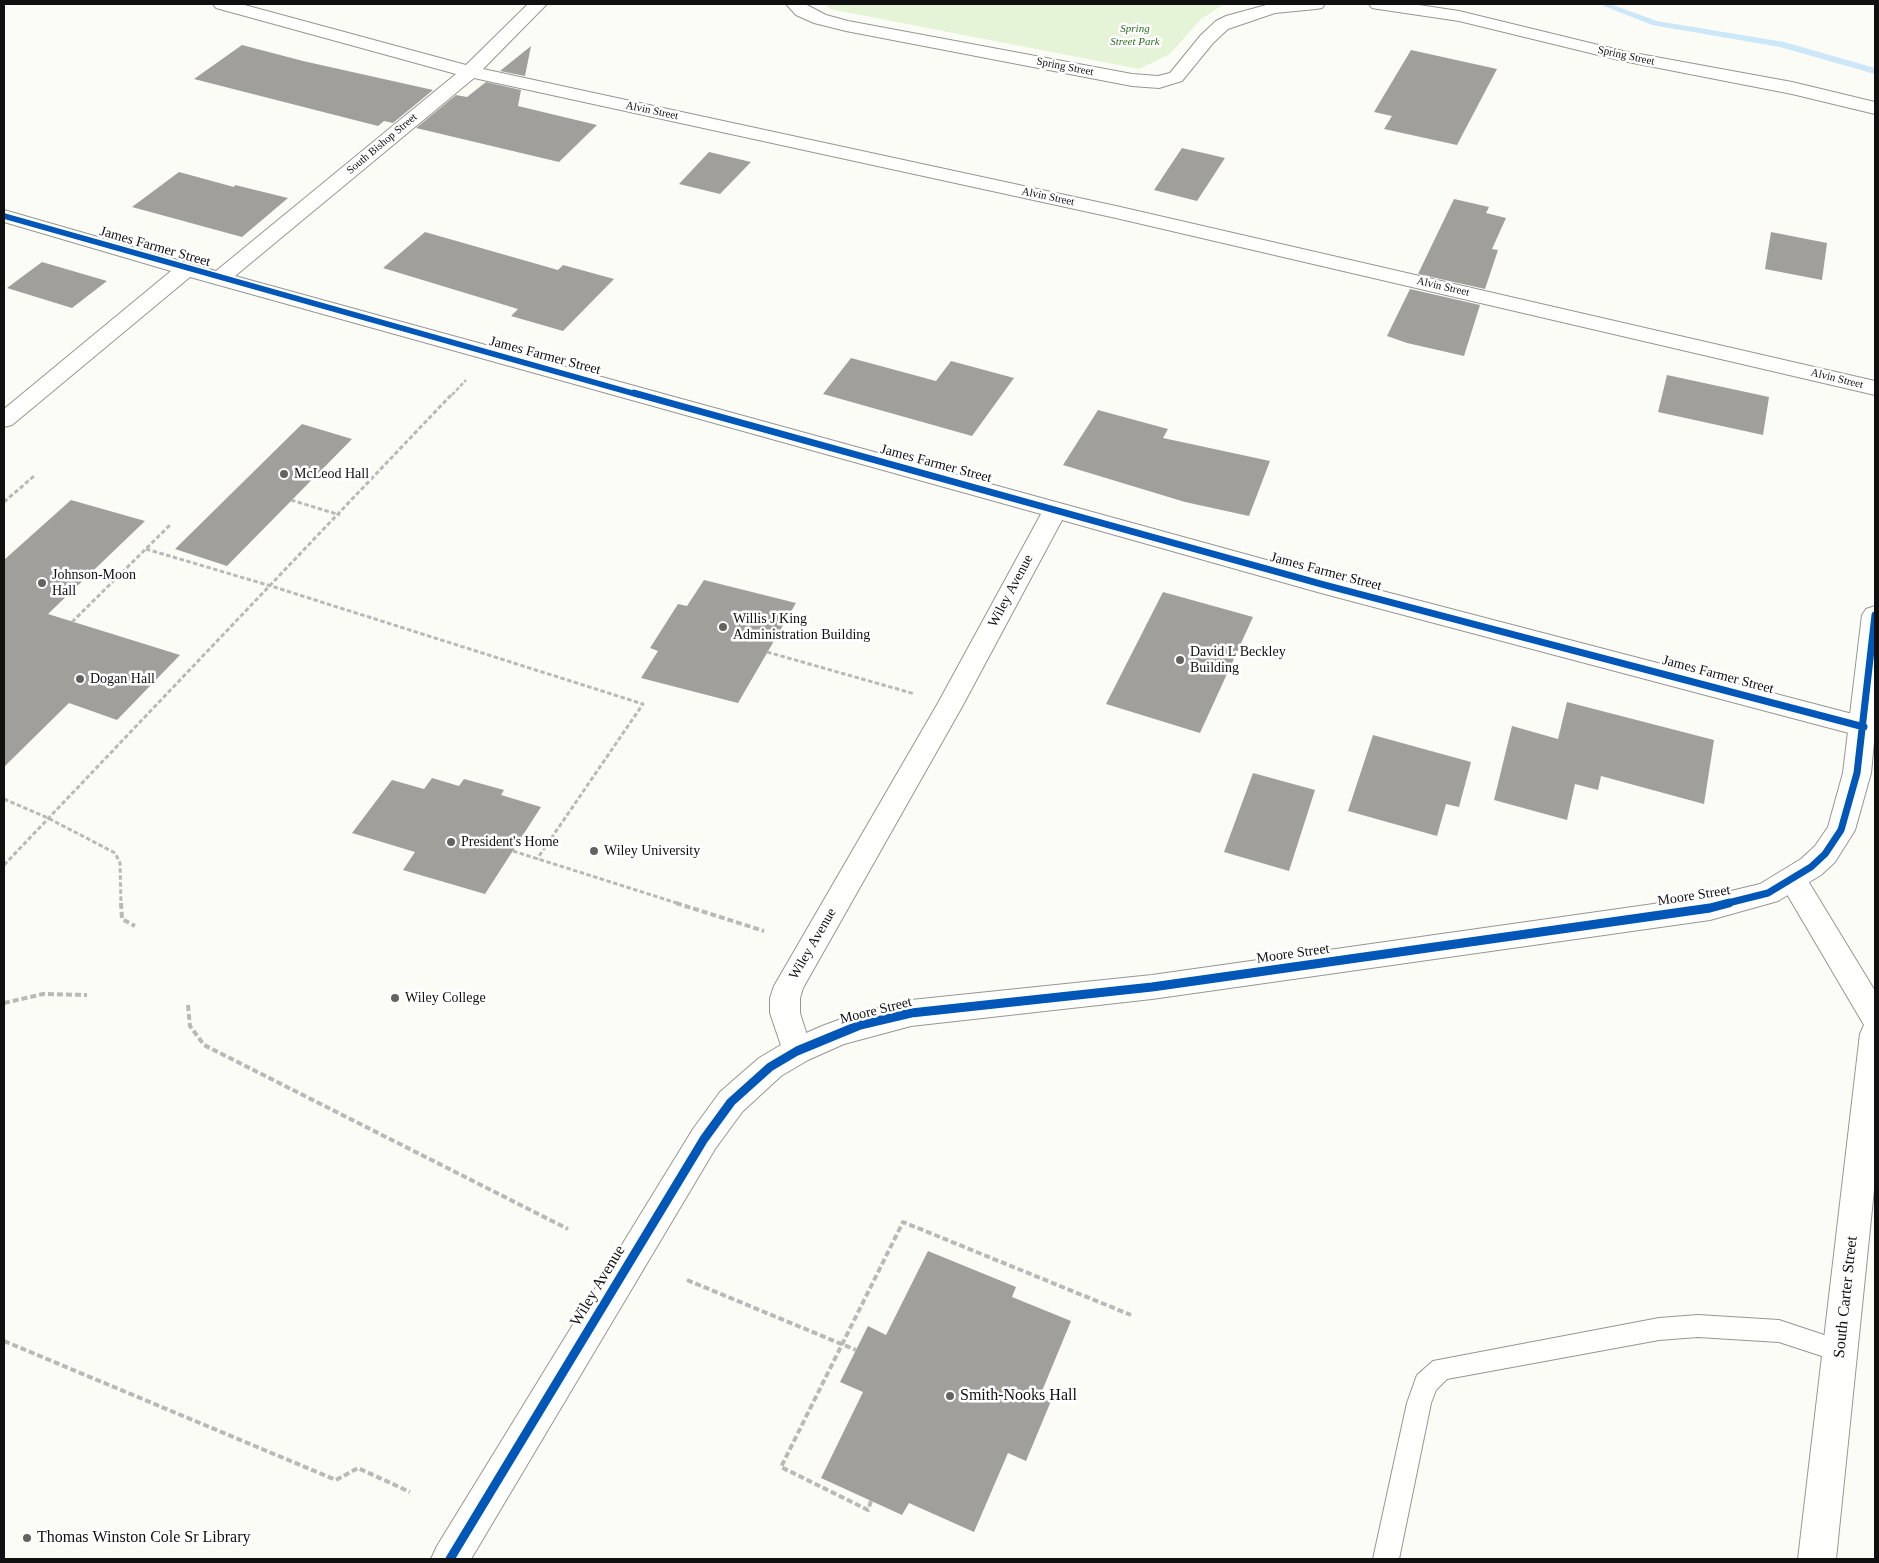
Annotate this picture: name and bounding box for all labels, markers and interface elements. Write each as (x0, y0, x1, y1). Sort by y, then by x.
park label: Spring Street Park (1110, 22, 1160, 48)
street label: Spring Street (1596, 44, 1656, 68)
street label: Spring Street (1035, 55, 1095, 79)
street label: Alvin Street (624, 99, 680, 123)
street label: South Bishop Street (344, 111, 420, 177)
street label: Alvin Street (1020, 185, 1076, 209)
street label: James Farmer Street (98, 223, 212, 271)
street label: Alvin Street (1415, 275, 1471, 299)
street label: James Farmer Street (488, 333, 602, 379)
street label: Alvin Street (1809, 366, 1865, 392)
street label: James Farmer Street (879, 441, 993, 487)
place label: McLeod Hall (294, 466, 369, 482)
marker: McLeod Hall (278, 468, 290, 480)
street label: James Farmer Street (1269, 549, 1383, 595)
street label: Wiley Avenue (985, 552, 1037, 630)
place label: Johnson-Moon Hall (52, 567, 136, 600)
marker: Johnson-Moon Hall (36, 577, 48, 589)
place label: Willis J King Administration Building (733, 611, 870, 644)
marker: Willis J King Administration Building (717, 621, 729, 633)
place label: David L Beckley Building (1190, 644, 1286, 676)
street label: James Farmer Street (1661, 652, 1775, 698)
marker: David L Beckley Building (1174, 654, 1186, 666)
place label: Dogan Hall (90, 671, 155, 687)
marker: Dogan Hall (74, 673, 86, 685)
place label: President's Home (461, 834, 559, 850)
marker: President's Home (445, 836, 457, 848)
place label: Wiley University (604, 843, 700, 859)
marker: Wiley University (588, 845, 600, 857)
street label: Moore Street (1656, 882, 1732, 910)
street label: Wiley Avenue (786, 905, 840, 983)
street label: Moore Street (1255, 941, 1331, 967)
place label: Wiley College (405, 990, 486, 1006)
marker: Wiley College (389, 992, 401, 1004)
street label: Moore Street (838, 994, 914, 1028)
street label: South Carter Street (1830, 1235, 1862, 1359)
street label: Wiley Avenue (566, 1242, 630, 1330)
place label: Smith-Nooks Hall (960, 1386, 1077, 1406)
marker: Smith-Nooks Hall (944, 1390, 956, 1402)
place label: Thomas Winston Cole Sr Library (37, 1528, 251, 1548)
marker: Thomas Winston Cole Sr Library (21, 1532, 33, 1544)

